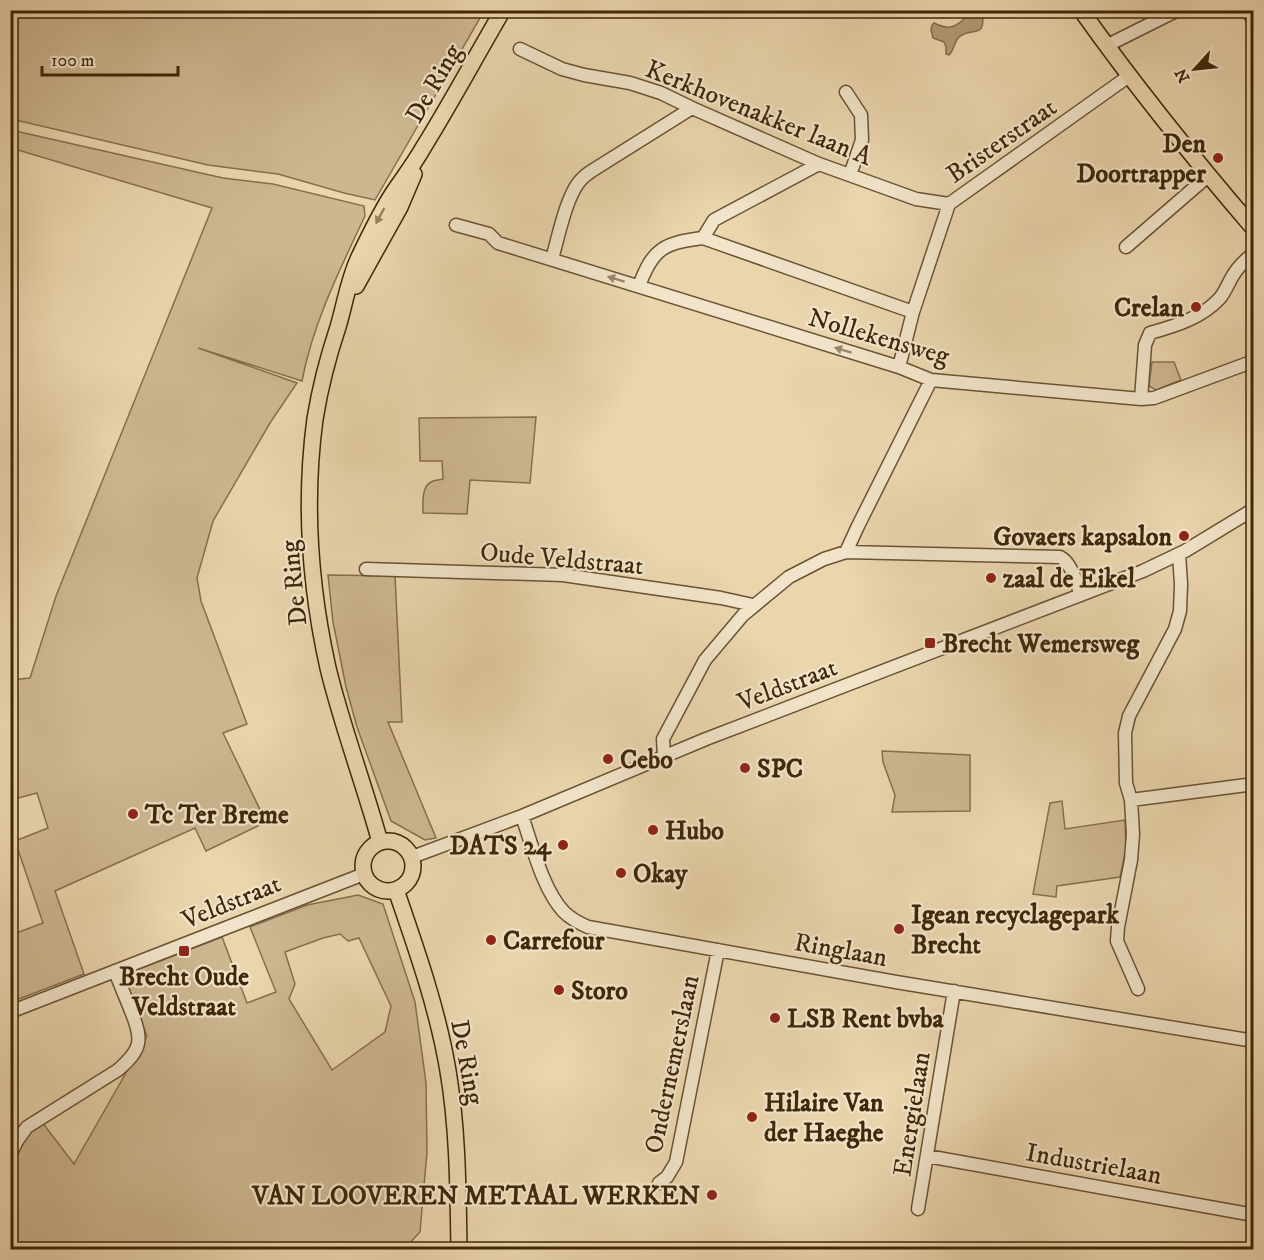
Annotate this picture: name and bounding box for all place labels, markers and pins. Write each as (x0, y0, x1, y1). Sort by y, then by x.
place label: Den Doortrapper (1076, 128, 1206, 191)
marker: Den Doortrapper (1211, 151, 1225, 165)
place label: Crelan (1114, 292, 1184, 325)
marker: Crelan (1189, 300, 1203, 314)
place label: Govaers kapsalon (993, 521, 1172, 554)
marker: Govaers kapsalon (1177, 529, 1191, 543)
place label: zaal de Eikel (1003, 563, 1137, 596)
marker: zaal de Eikel (984, 571, 998, 585)
place label: Brecht Wemersweg (942, 628, 1141, 661)
marker: Brecht Wemersweg (923, 636, 937, 650)
place label: Cebo (620, 744, 673, 777)
marker: Cebo (601, 752, 615, 766)
place label: SPC (757, 753, 803, 786)
marker: SPC (738, 761, 752, 775)
place label: Tc Ter Breme (144, 799, 289, 832)
marker: Tc Ter Breme (126, 807, 140, 821)
place label: Hubo (665, 815, 724, 848)
marker: Hubo (646, 823, 660, 837)
place label: DATS 24 (449, 830, 552, 863)
marker: DATS 24 (556, 838, 570, 852)
place label: Okay (633, 858, 688, 891)
marker: Okay (614, 866, 628, 880)
place label: Igean recyclagepark Brecht (911, 899, 1120, 962)
marker: Igean recyclagepark Brecht (892, 922, 906, 936)
place label: Carrefour (503, 925, 605, 958)
marker: Carrefour (484, 933, 498, 947)
marker: Brecht Oude Veldstraat (177, 944, 191, 958)
place label: Brecht Oude Veldstraat (119, 961, 249, 1024)
place label: Storo (571, 975, 628, 1008)
marker: Storo (552, 983, 566, 997)
place label: LSB Rent bvba (787, 1003, 944, 1036)
marker: LSB Rent bvba (768, 1011, 782, 1025)
place label: Hilaire Van der Haeghe (764, 1087, 884, 1150)
marker: Hilaire Van der Haeghe (745, 1110, 759, 1124)
place label: VAN LOOVEREN METAAL WERKEN (251, 1180, 700, 1213)
marker: VAN LOOVEREN METAAL WERKEN (705, 1188, 719, 1202)

